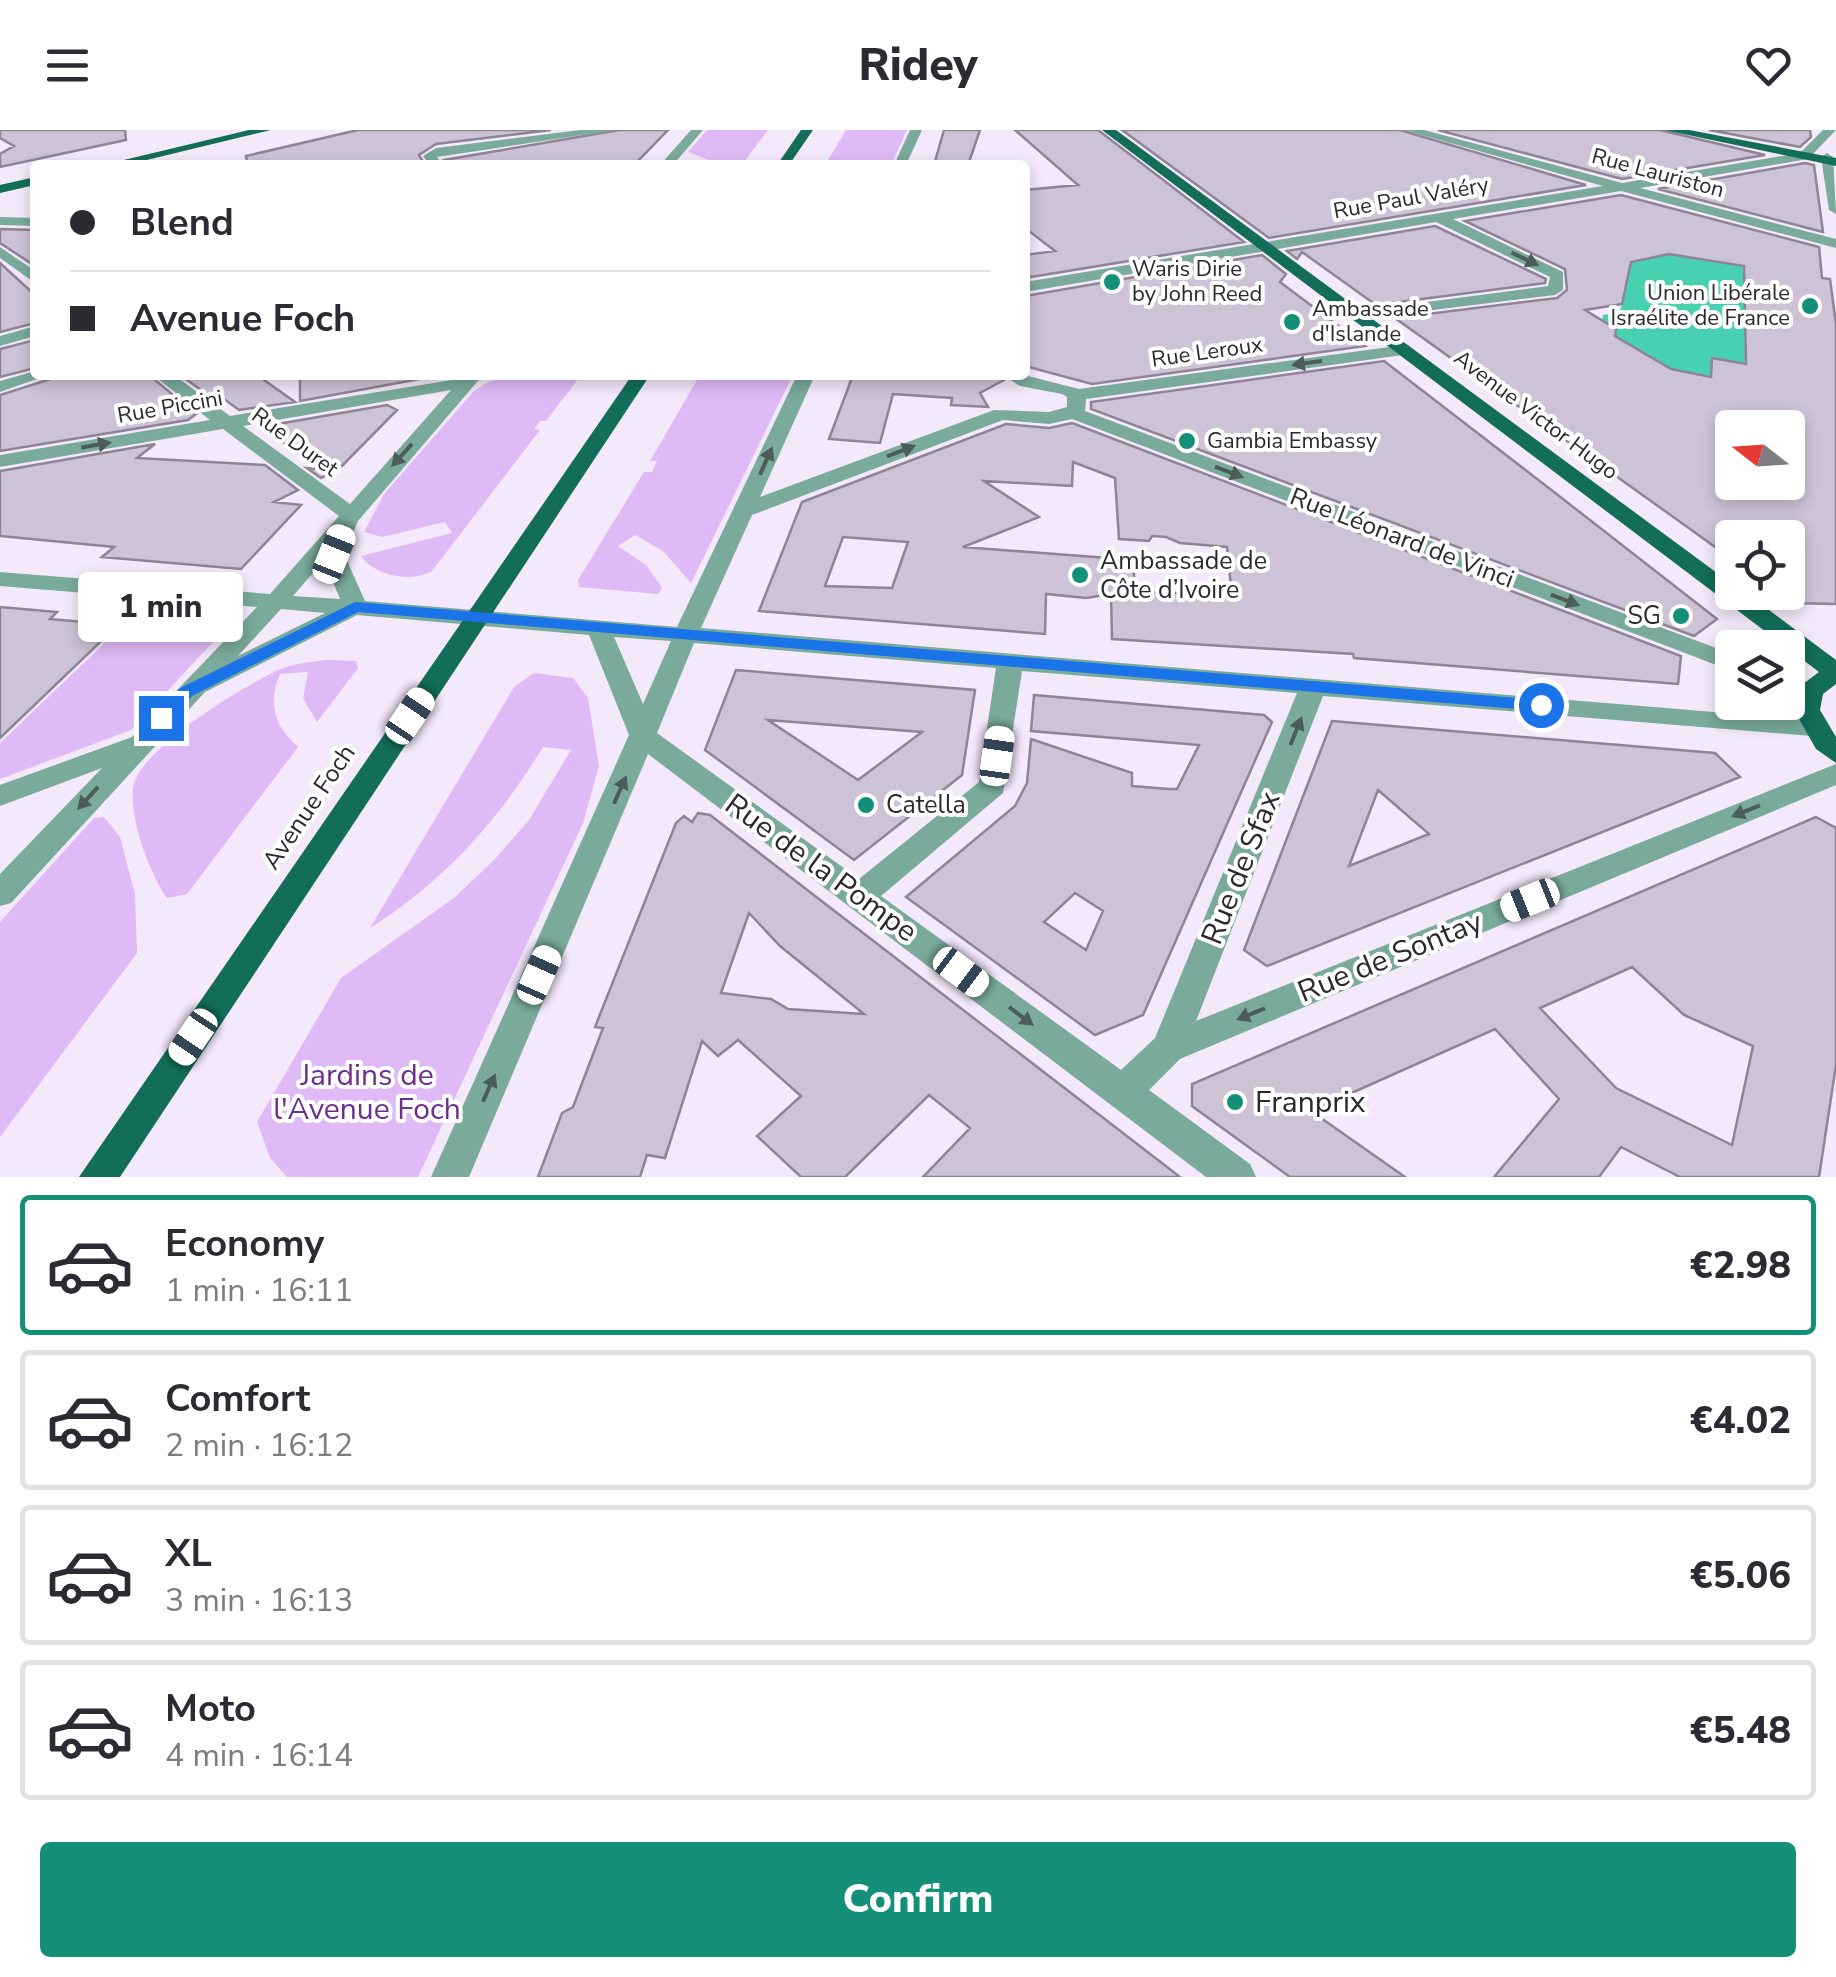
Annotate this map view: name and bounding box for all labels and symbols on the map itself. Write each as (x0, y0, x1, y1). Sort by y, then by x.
street label: Rue Lauriston (1588, 141, 1728, 205)
street label: Rue Paul Valéry (1331, 169, 1492, 226)
one-way arrow (1511, 250, 1540, 267)
place label: Waris Dirie by John Reed (1132, 254, 1262, 309)
marker: Waris Dirie by John Reed (1101, 271, 1123, 293)
place label: Union Libérale Israélite de France (1610, 278, 1790, 333)
place label: Ambassade d'Islande (1312, 294, 1429, 349)
marker: Union Libérale Israélite de France (1799, 295, 1821, 317)
marker: Ambassade d'Islande (1281, 311, 1303, 333)
street label: Rue Leroux (1150, 329, 1265, 375)
street label: Avenue Victor Hugo (1448, 343, 1624, 487)
one-way arrow (1291, 356, 1322, 372)
street label: Rue Piccini (115, 383, 225, 431)
street label: Rue Duret (246, 400, 345, 484)
north arrow (1715, 410, 1805, 500)
place label: Gambia Embassy (1207, 426, 1378, 456)
marker: Gambia Embassy (1176, 430, 1198, 452)
one-way arrow (81, 437, 112, 452)
one-way arrow (391, 443, 414, 467)
one-way arrow (887, 443, 917, 459)
one-way arrow (758, 447, 775, 476)
one-way arrow (1214, 465, 1244, 480)
street label: Rue Léonard de Vinci (1285, 480, 1519, 596)
car (309, 521, 359, 587)
place label: Ambassade de Côte d’Ivoire (1100, 544, 1267, 607)
marker: Ambassade de Côte d’Ivoire (1069, 564, 1091, 586)
callout: 1 min (79, 573, 244, 643)
one-way arrow (1551, 592, 1581, 608)
place label: SG (1627, 599, 1661, 633)
marker: SG (1670, 605, 1692, 627)
car (381, 683, 439, 749)
route start (1519, 683, 1564, 728)
route end (139, 696, 184, 741)
one-way arrow (1289, 715, 1305, 745)
car (978, 724, 1016, 788)
street label: Avenue Foch (255, 738, 363, 876)
one-way arrow (612, 775, 628, 805)
street label: Rue de la Pompe (717, 784, 925, 952)
one-way arrow (77, 785, 99, 810)
street label: Rue de Sfax (1192, 785, 1290, 951)
place label: Catella (886, 788, 966, 822)
marker: Catella (855, 794, 877, 816)
one-way arrow (1731, 803, 1761, 819)
car (1497, 875, 1563, 925)
street label: Rue de Sontay (1292, 901, 1489, 1013)
car (513, 941, 565, 1009)
car (928, 942, 994, 1002)
car (164, 1004, 222, 1070)
one-way arrow (1008, 1006, 1034, 1026)
one-way arrow (1236, 1007, 1266, 1023)
park label: Jardins de l'Avenue Foch (273, 1055, 461, 1130)
one-way arrow (481, 1073, 497, 1103)
place label: Franprix (1255, 1082, 1366, 1123)
marker: Franprix (1224, 1091, 1246, 1113)

